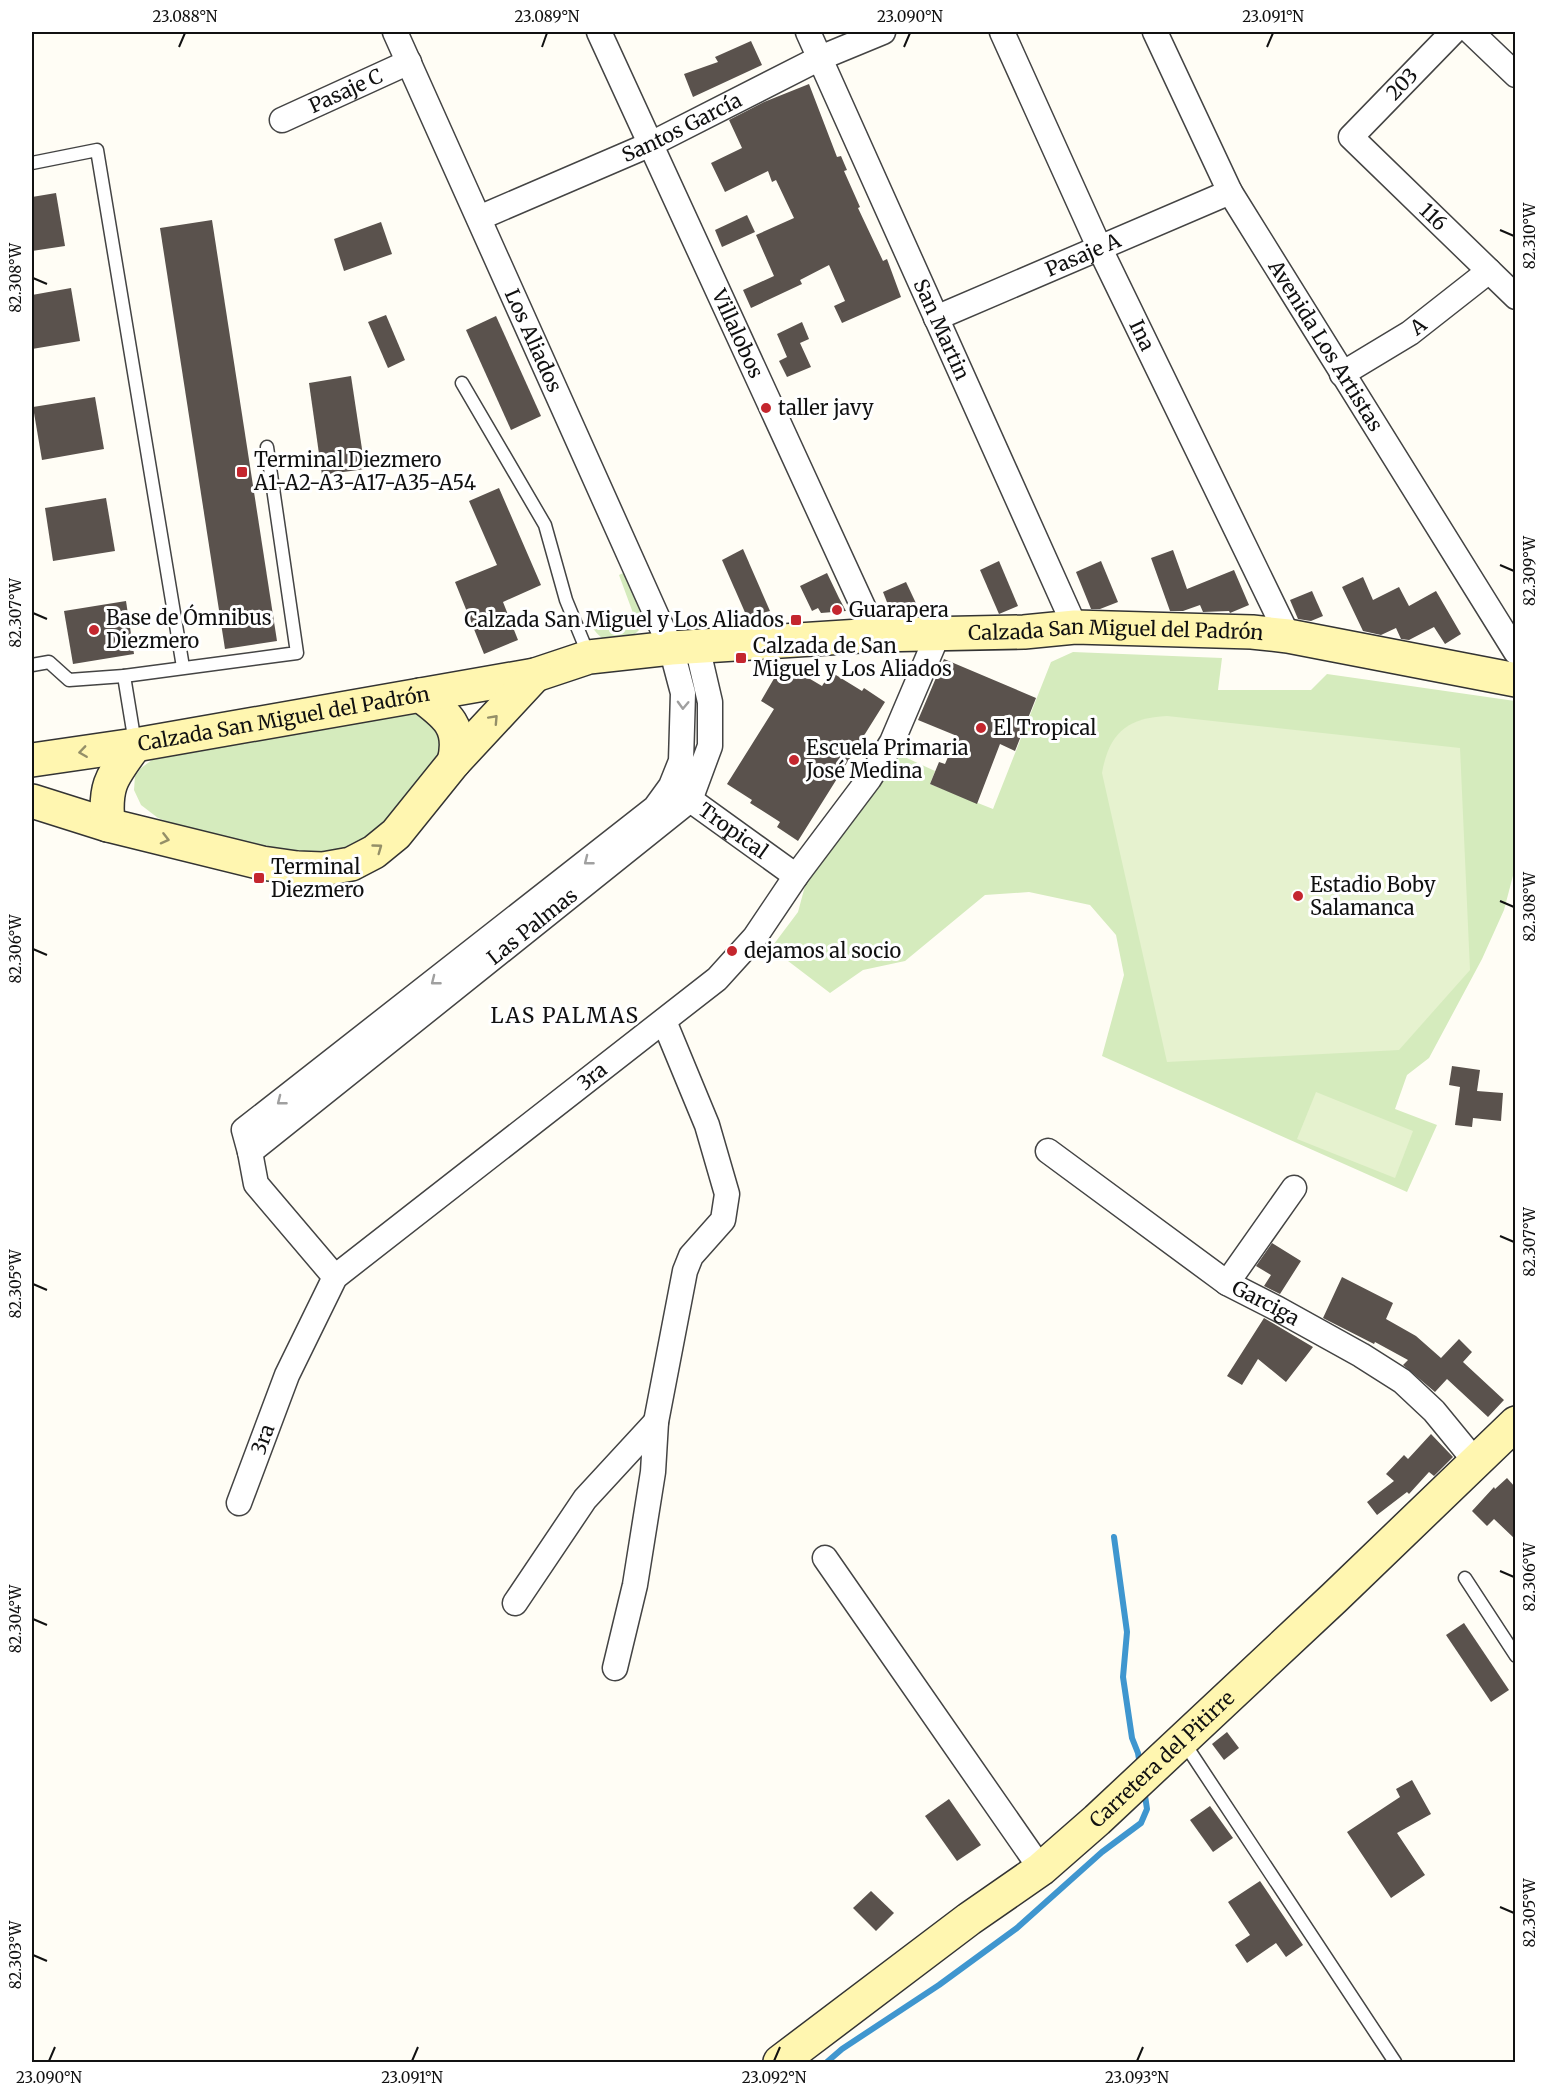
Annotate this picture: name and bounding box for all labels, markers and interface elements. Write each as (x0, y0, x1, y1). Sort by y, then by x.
text: 23.088°N (153, 7, 218, 26)
text: 23.089°N (515, 7, 580, 26)
text: 23.090°N (877, 7, 943, 26)
text: 23.091°N (1242, 7, 1304, 26)
street label: 203 (1381, 62, 1423, 105)
street label: Pasaje C (305, 63, 386, 118)
street label: Santos García (618, 87, 746, 167)
street label: 116 (1415, 197, 1453, 235)
text: 82.310°W (1520, 202, 1539, 269)
street label: Pasaje A (1041, 227, 1125, 282)
text: 82.308°W (6, 242, 25, 313)
street label: Avenida Los Artistas (1263, 255, 1389, 436)
street label: San Martin (908, 275, 975, 384)
street label: Villalobos (706, 284, 769, 382)
street label: Los Aliados (500, 285, 568, 396)
street label: A (1404, 311, 1432, 341)
street label: Ina (1124, 316, 1161, 355)
place label: taller javy (778, 395, 874, 420)
marker: taller javy (759, 401, 773, 415)
place label: Terminal Diezmero A1-A2-A3-A17-A35-A54 (253, 447, 476, 495)
marker: Terminal Diezmero A1-A2-A3-A17-A35-A54 (235, 465, 249, 479)
text: 82.309°W (1520, 535, 1539, 606)
text: 82.307°W (6, 577, 25, 648)
place label: Guarapera (849, 597, 949, 622)
marker: Guarapera (830, 603, 844, 617)
place label: Base de Ómnibus Diezmero (106, 604, 271, 653)
place label: Calzada San Miguel y Los Aliados (464, 607, 784, 632)
marker: Calzada San Miguel y Los Aliados (789, 613, 803, 627)
street label: Calzada San Miguel del Padrón (968, 614, 1265, 645)
marker: Base de Ómnibus Diezmero (87, 623, 101, 637)
place label: Calzada de San Miguel y Los Aliados (753, 633, 952, 681)
marker: Calzada de San Miguel y Los Aliados (734, 651, 748, 665)
street label: Calzada San Miguel del Padrón (136, 681, 431, 756)
one-way arrow (676, 701, 689, 710)
place label: El Tropical (993, 715, 1097, 740)
one-way arrow (487, 716, 498, 726)
marker: El Tropical (974, 721, 988, 735)
place label: Escuela Primaria José Medina (805, 735, 969, 783)
one-way arrow (79, 746, 88, 758)
marker: Escuela Primaria José Medina (787, 753, 801, 767)
street label: Tropical (694, 797, 773, 864)
one-way arrow (160, 832, 170, 845)
one-way arrow (372, 844, 383, 855)
one-way arrow (584, 853, 595, 864)
place label: Terminal Diezmero (271, 854, 365, 902)
marker: Terminal Diezmero (252, 871, 266, 885)
text: 82.308°W (1520, 871, 1539, 942)
place label: Estadio Boby Salamanca (1310, 872, 1436, 920)
street label: Las Palmas (482, 882, 582, 970)
marker: Estadio Boby Salamanca (1291, 889, 1305, 903)
text: 82.306°W (6, 914, 25, 983)
place label: dejamos al socio (744, 938, 902, 963)
marker: dejamos al socio (725, 944, 739, 958)
one-way arrow (430, 973, 441, 984)
district label: LAS PALMAS (490, 1002, 640, 1029)
street label: 3ra (572, 1057, 612, 1095)
one-way arrow (277, 1094, 288, 1105)
text: 82.307°W (1520, 1206, 1539, 1277)
text: 82.305°W (6, 1248, 25, 1318)
street label: Garciga (1228, 1275, 1304, 1331)
street label: 3ra (245, 1420, 280, 1458)
text: 82.306°W (1520, 1542, 1539, 1611)
text: 82.304°W (6, 1584, 25, 1653)
street label: Carretera del Pitirre (1084, 1685, 1239, 1833)
text: 82.305°W (1520, 1877, 1539, 1947)
text: 82.303°W (6, 1920, 25, 1989)
text: 23.090°N (16, 2068, 82, 2087)
text: 23.091°N (381, 2068, 443, 2087)
text: 23.092°N (742, 2068, 807, 2087)
text: 23.093°N (1105, 2068, 1169, 2087)

